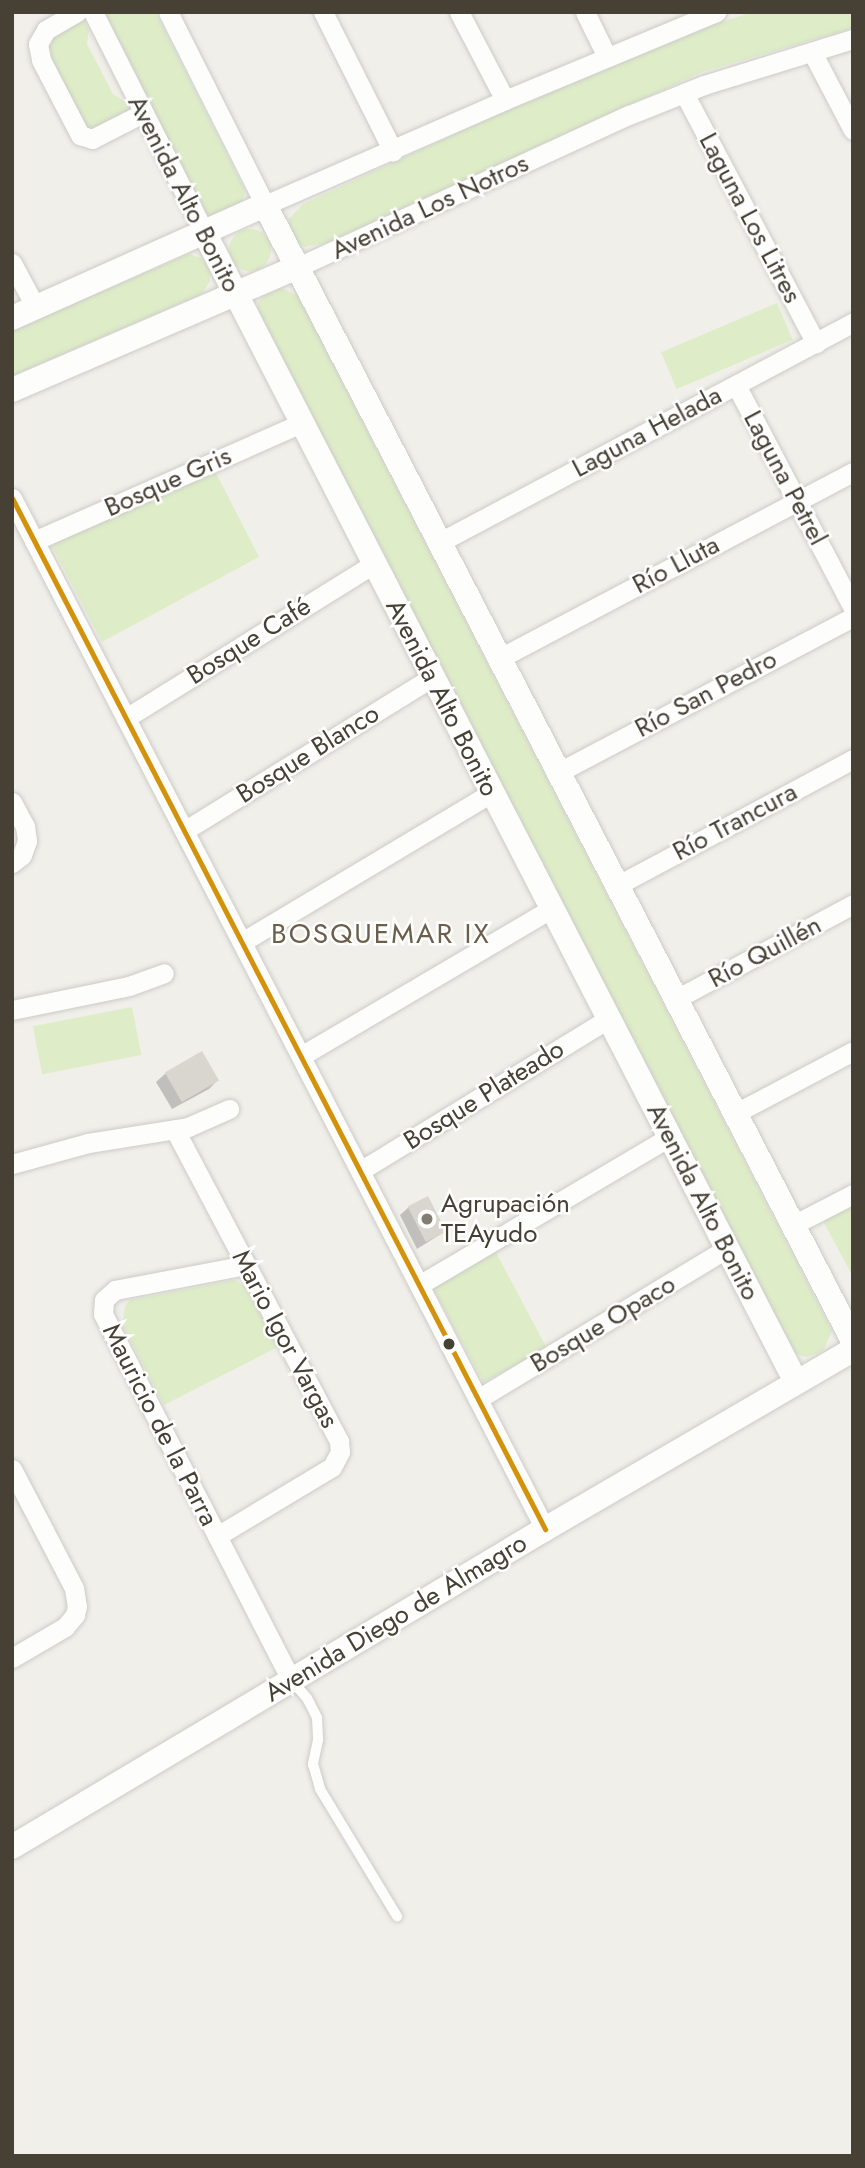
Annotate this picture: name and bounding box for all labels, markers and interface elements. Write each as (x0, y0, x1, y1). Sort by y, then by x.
street label: Avenida Alto Bonito (121, 90, 247, 298)
street label: Laguna Los Litres (692, 128, 808, 308)
street label: Avenida Los Notros (327, 148, 533, 266)
street label: Laguna Helada (567, 380, 727, 484)
street label: Laguna Petrel (737, 406, 833, 550)
street label: Bosque Gris (100, 440, 236, 524)
street label: Río Lluta (627, 529, 725, 601)
street label: Bosque Café (181, 591, 317, 691)
street label: Avenida Alto Bonito (379, 594, 505, 802)
street label: Río San Pedro (630, 644, 782, 744)
street label: Bosque Blanco (231, 698, 385, 810)
street label: Río Trancura (668, 776, 802, 868)
street label: Río Quillén (703, 909, 827, 995)
district label: BOSQUEMAR IX (273, 917, 489, 951)
street label: Bosque Plateado (398, 1033, 570, 1157)
street label: Avenida Alto Bonito (640, 1098, 766, 1306)
place label: Agrupación TEAyudo (441, 1188, 570, 1250)
marker: Agrupación TEAyudo (419, 1211, 435, 1227)
street label: Mario Igor Vargas (225, 1245, 345, 1433)
street label: Bosque Opaco (525, 1269, 681, 1379)
street label: Mauricio de la Parra (96, 1319, 224, 1531)
unlabelled marker (442, 1337, 456, 1351)
street label: Avenida Diego de Almagro (259, 1527, 533, 1709)

